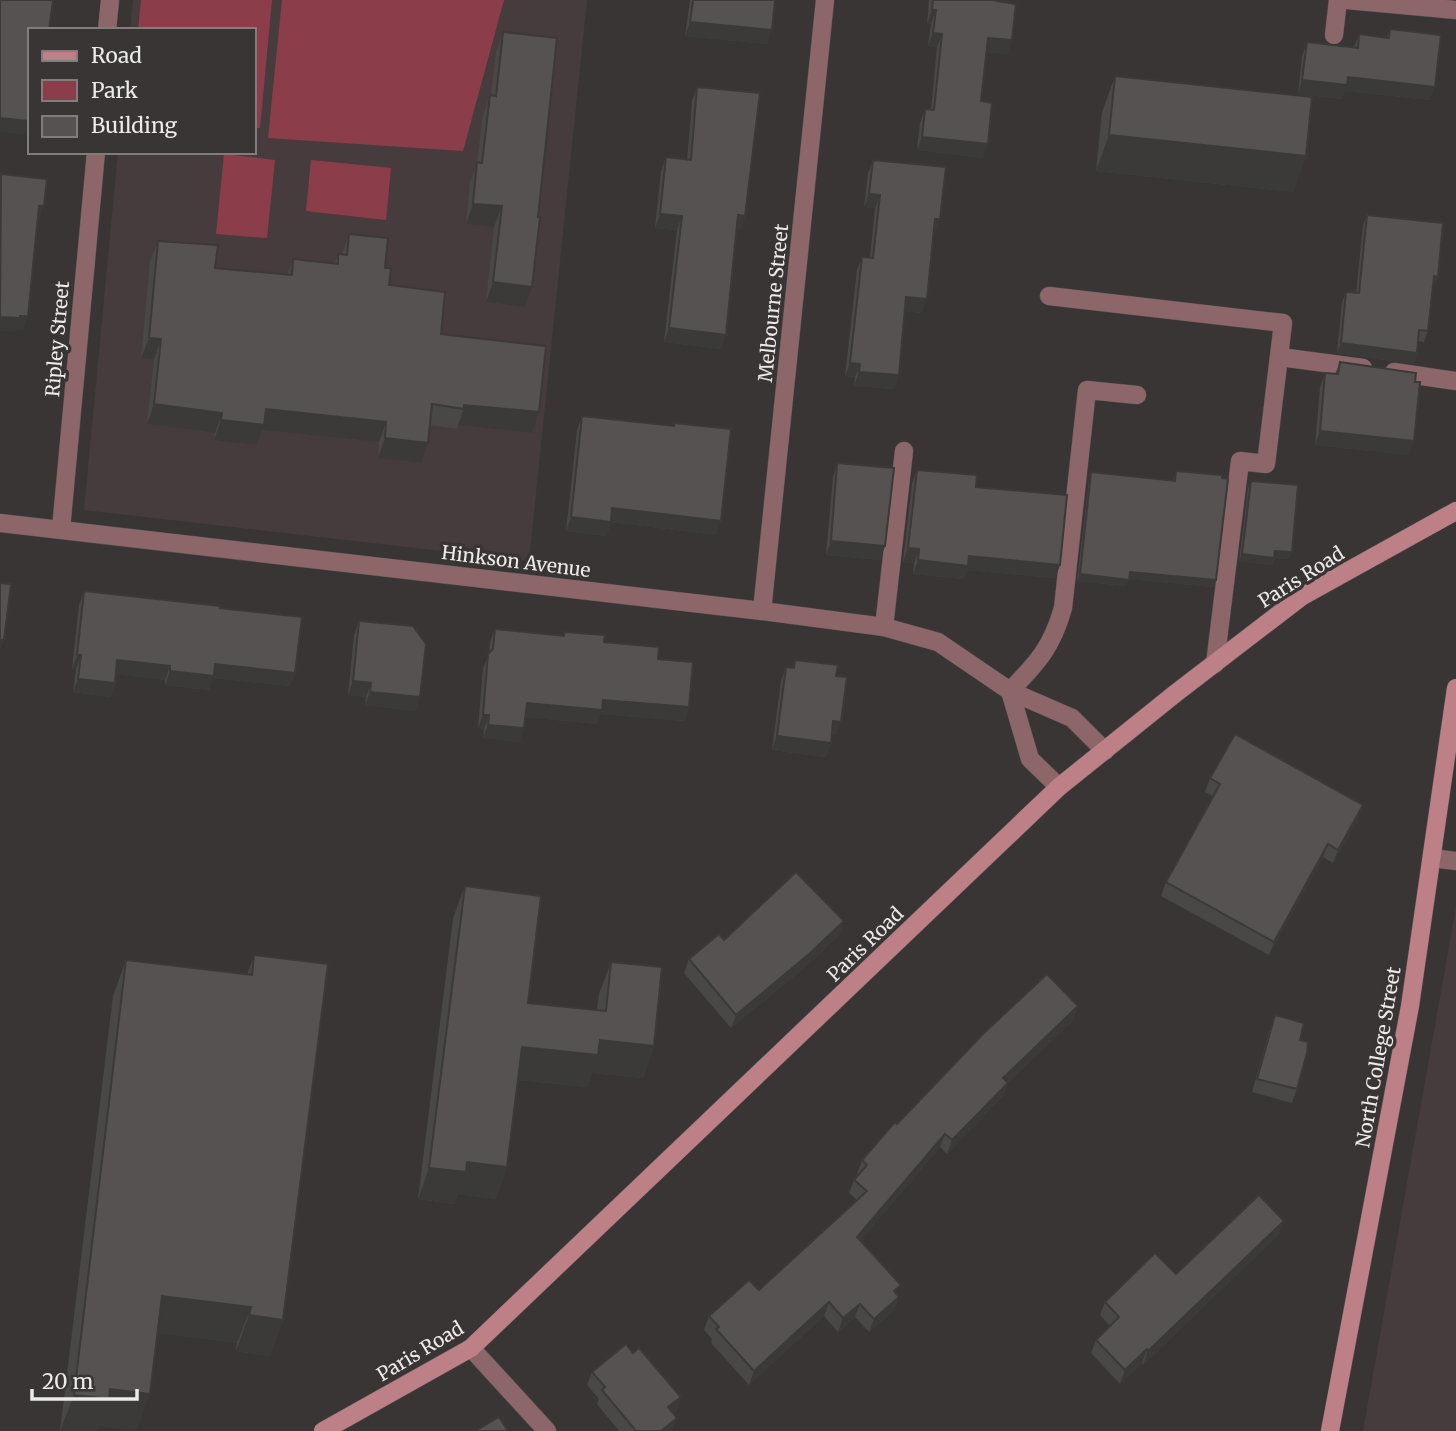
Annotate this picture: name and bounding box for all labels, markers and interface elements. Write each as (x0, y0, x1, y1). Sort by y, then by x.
legend (28, 28, 256, 154)
text: Road (91, 42, 142, 69)
text: Park (91, 77, 138, 104)
text: Building (91, 112, 178, 139)
street label: Melbourne Street (753, 222, 793, 383)
street label: Ripley Street (40, 279, 74, 398)
street label: Hinkson Avenue (440, 540, 592, 582)
street label: Paris Road (1254, 541, 1348, 613)
street label: Paris Road (822, 902, 908, 986)
street label: North College Street (1350, 964, 1406, 1149)
street label: Paris Road (372, 1316, 468, 1386)
scale bar (32, 1358, 136, 1402)
text: 20 m (42, 1368, 94, 1395)

